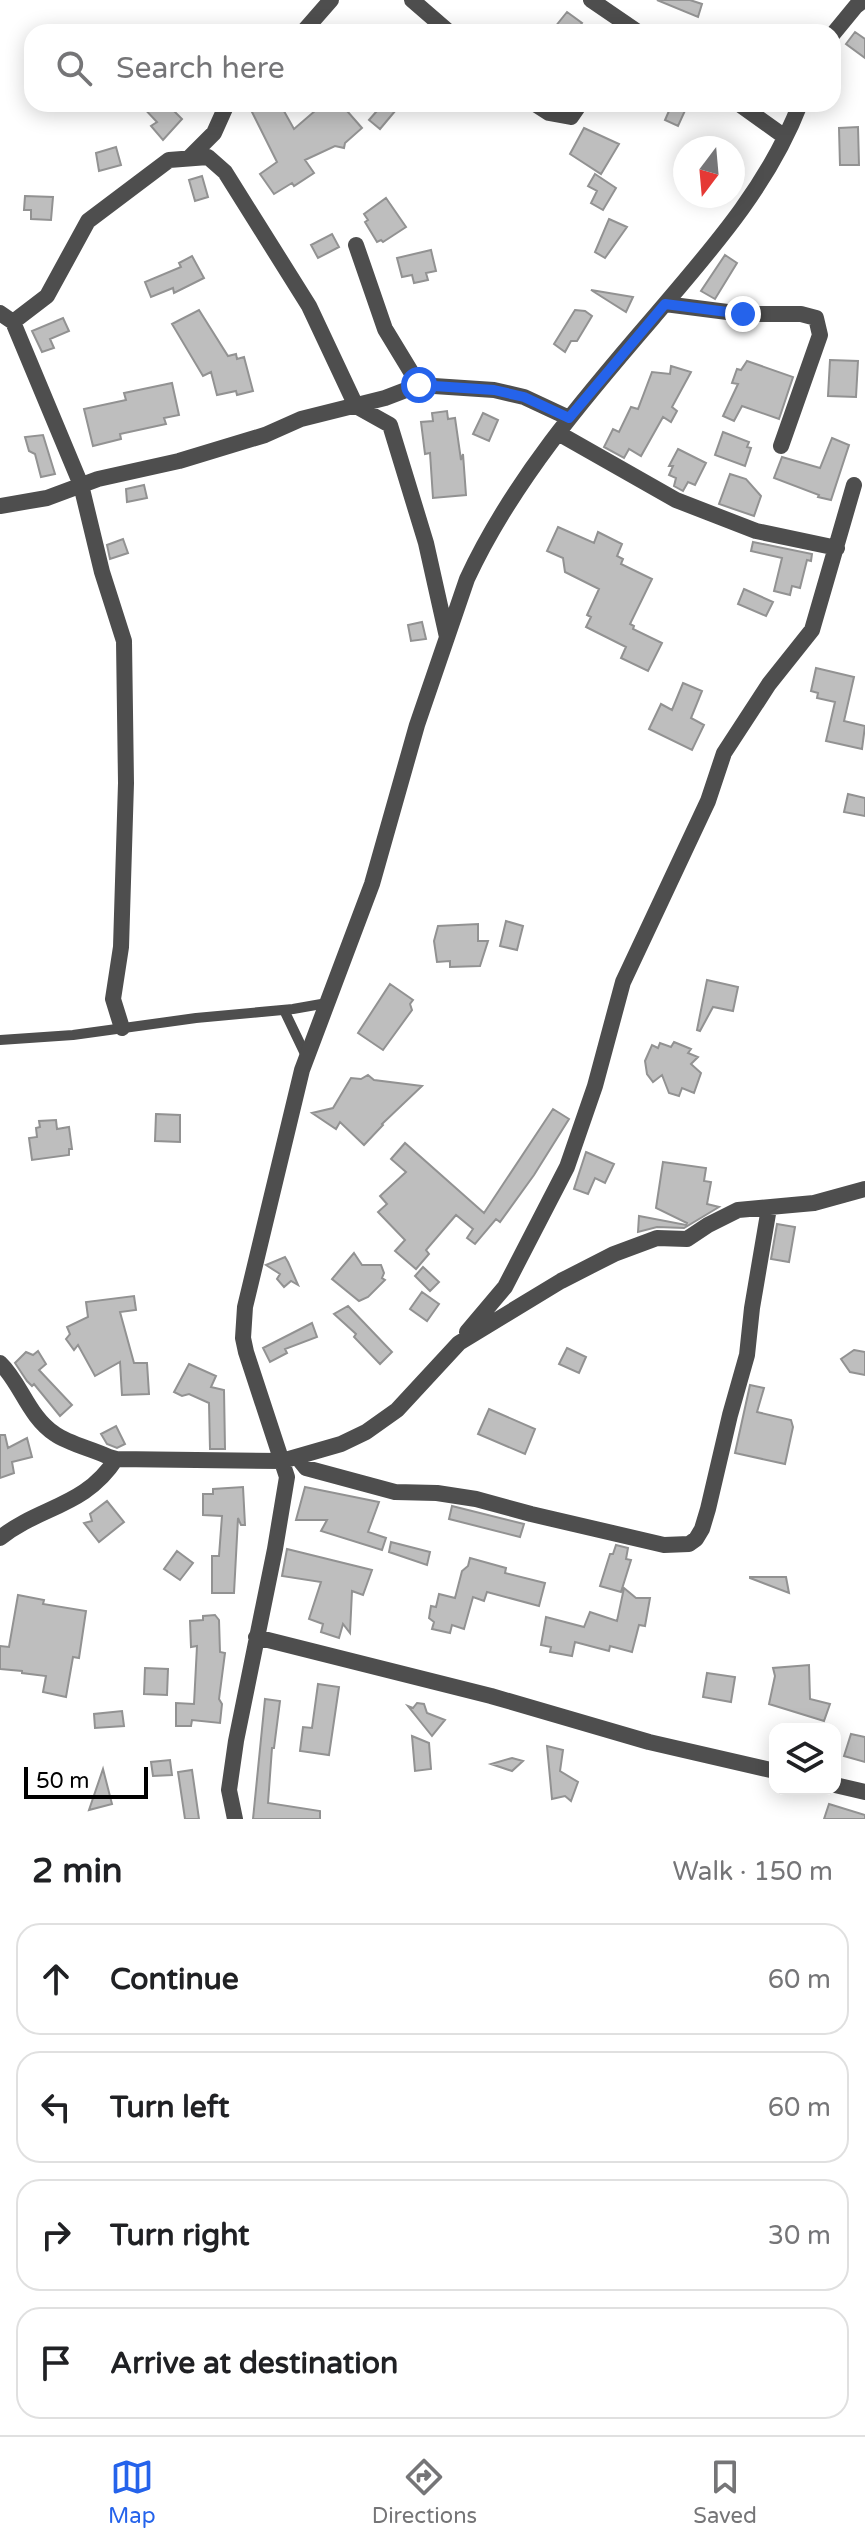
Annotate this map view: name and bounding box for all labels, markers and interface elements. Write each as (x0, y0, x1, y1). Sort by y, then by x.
search box (24, 24, 841, 112)
icon: search (52, 46, 96, 90)
text: Search here (116, 50, 285, 87)
north arrow (673, 136, 745, 208)
route end (725, 296, 761, 332)
route start (401, 367, 437, 403)
map controls (769, 1723, 841, 1795)
button: layers (769, 1723, 841, 1795)
scale bar (24, 1763, 148, 1799)
text: 50 m (36, 1768, 90, 1794)
text: 2 min (32, 1851, 123, 1892)
text: Walk · 150 m (673, 1856, 833, 1887)
icon: ahead (34, 1957, 78, 2001)
text: Continue (110, 1961, 239, 1998)
text: 60 m (768, 1964, 831, 1995)
icon: left (34, 2085, 78, 2129)
text: Turn left (110, 2089, 229, 2126)
text: 60 m (768, 2092, 831, 2123)
icon: right (34, 2213, 78, 2257)
text: Turn right (110, 2217, 250, 2254)
text: 30 m (768, 2220, 831, 2251)
icon: arrive (34, 2341, 78, 2385)
text: Arrive at destination (110, 2345, 398, 2382)
tab: Map (108, 2455, 156, 2529)
tab: Directions (372, 2455, 477, 2529)
tab: Saved (693, 2455, 757, 2529)

